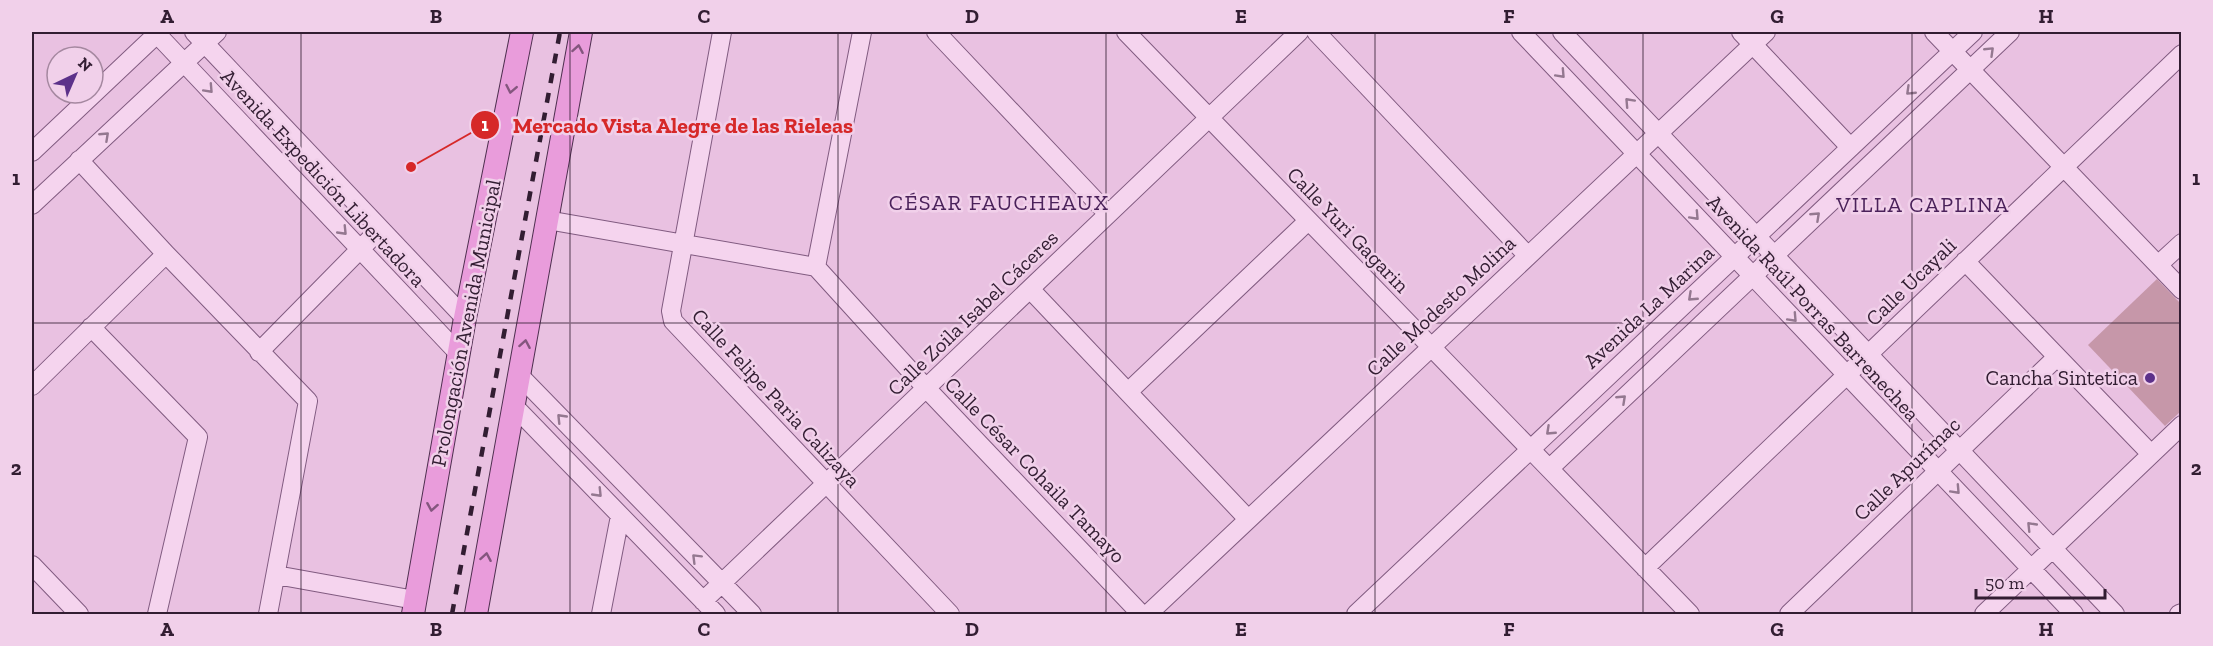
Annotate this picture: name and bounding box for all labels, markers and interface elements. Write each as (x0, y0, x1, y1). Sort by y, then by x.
text: A (160, 4, 174, 28)
text: B (430, 4, 442, 28)
text: C (698, 4, 711, 28)
text: D (965, 4, 979, 28)
text: E (1235, 4, 1247, 28)
text: F (1503, 4, 1515, 28)
text: G (1770, 4, 1784, 28)
text: H (2038, 4, 2054, 28)
one-way arrow (571, 44, 584, 54)
north arrow (45, 45, 105, 105)
one-way arrow (1983, 47, 1994, 58)
text: N (74, 54, 96, 76)
street label: Avenida Expedición Libertadora (216, 64, 431, 292)
one-way arrow (1554, 67, 1565, 78)
one-way arrow (202, 83, 213, 93)
one-way arrow (505, 84, 518, 94)
one-way arrow (1906, 84, 1916, 95)
one-way arrow (1625, 99, 1636, 109)
callout: Mercado Vista Alegre de las Rieleas (470, 105, 866, 145)
text: Mercado Vista Alegre de las Rieleas (513, 112, 853, 139)
text: 1 (481, 114, 489, 136)
one-way arrow (98, 132, 108, 143)
street label: Calle Yuri Gagarin (1282, 162, 1415, 298)
text: 1 (12, 166, 20, 190)
text: 1 (2192, 166, 2200, 190)
street label: Prolongación Avenida Municipal (425, 177, 506, 469)
district label: CÉSAR FAUCHEAUX (889, 189, 1109, 216)
street label: Avenida Raúl Porras Barrenechea (1702, 189, 1925, 426)
district label: VILLA CAPLINA (1835, 191, 2010, 218)
one-way arrow (1688, 209, 1699, 219)
one-way arrow (1809, 212, 1820, 223)
one-way arrow (336, 225, 347, 235)
street label: Calle Zoila Isabel Cáceres (882, 225, 1063, 401)
street label: Calle Modesto Molina (1361, 230, 1520, 381)
street label: Calle Ucayali (1860, 232, 1961, 331)
street label: Avenida La Marina (1578, 240, 1719, 373)
one-way arrow (1688, 290, 1699, 301)
street label: Calle Felipe Paria Calizaya (687, 303, 866, 492)
one-way arrow (1785, 311, 1796, 322)
one-way arrow (518, 340, 530, 349)
place label: Cancha Sintetica (1986, 365, 2138, 390)
street label: Calle César Cohaila Tamayo (940, 371, 1131, 568)
marker: Cancha Sintetica (2143, 371, 2157, 385)
one-way arrow (1616, 395, 1626, 406)
street label: Calle Apurímac (1848, 412, 1965, 526)
one-way arrow (557, 414, 568, 425)
one-way arrow (1547, 424, 1558, 435)
text: 2 (11, 456, 22, 480)
text: 2 (2191, 456, 2202, 480)
one-way arrow (1949, 484, 1960, 494)
one-way arrow (591, 487, 602, 497)
one-way arrow (426, 502, 439, 512)
one-way arrow (2027, 523, 2038, 533)
one-way arrow (480, 552, 492, 562)
one-way arrow (693, 554, 704, 565)
scale bar (1976, 562, 2105, 600)
text: 50 m (1985, 572, 2025, 594)
text: A (160, 617, 174, 641)
text: B (430, 617, 442, 641)
text: C (698, 617, 711, 641)
text: D (965, 617, 979, 641)
text: E (1235, 617, 1247, 641)
text: F (1503, 617, 1515, 641)
text: G (1770, 617, 1784, 641)
text: H (2038, 617, 2054, 641)

